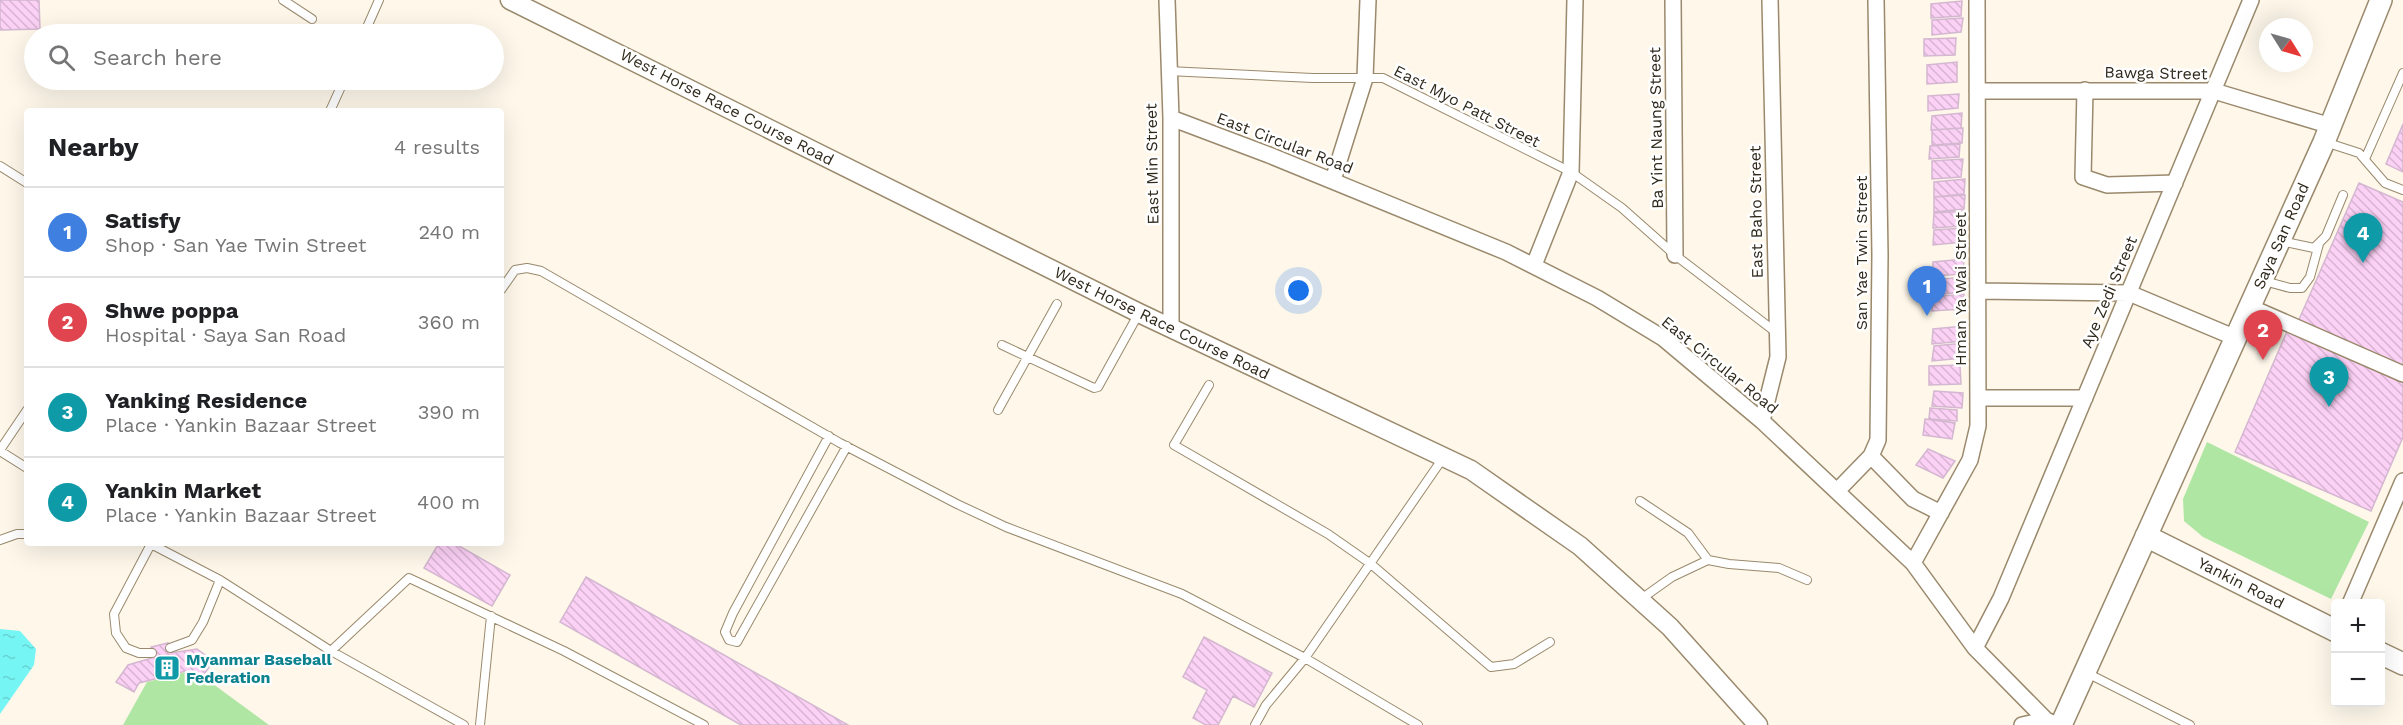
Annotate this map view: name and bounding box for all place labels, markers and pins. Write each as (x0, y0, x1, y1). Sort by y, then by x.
pin: 4 (2344, 214, 2382, 263)
pin: 1 (1908, 266, 1946, 316)
pin: 2 (2244, 310, 2282, 360)
pin: 3 (2310, 358, 2348, 407)
place label: Myanmar Baseball Federation (186, 650, 333, 687)
building icon: Myanmar Baseball Federation (152, 653, 182, 683)

